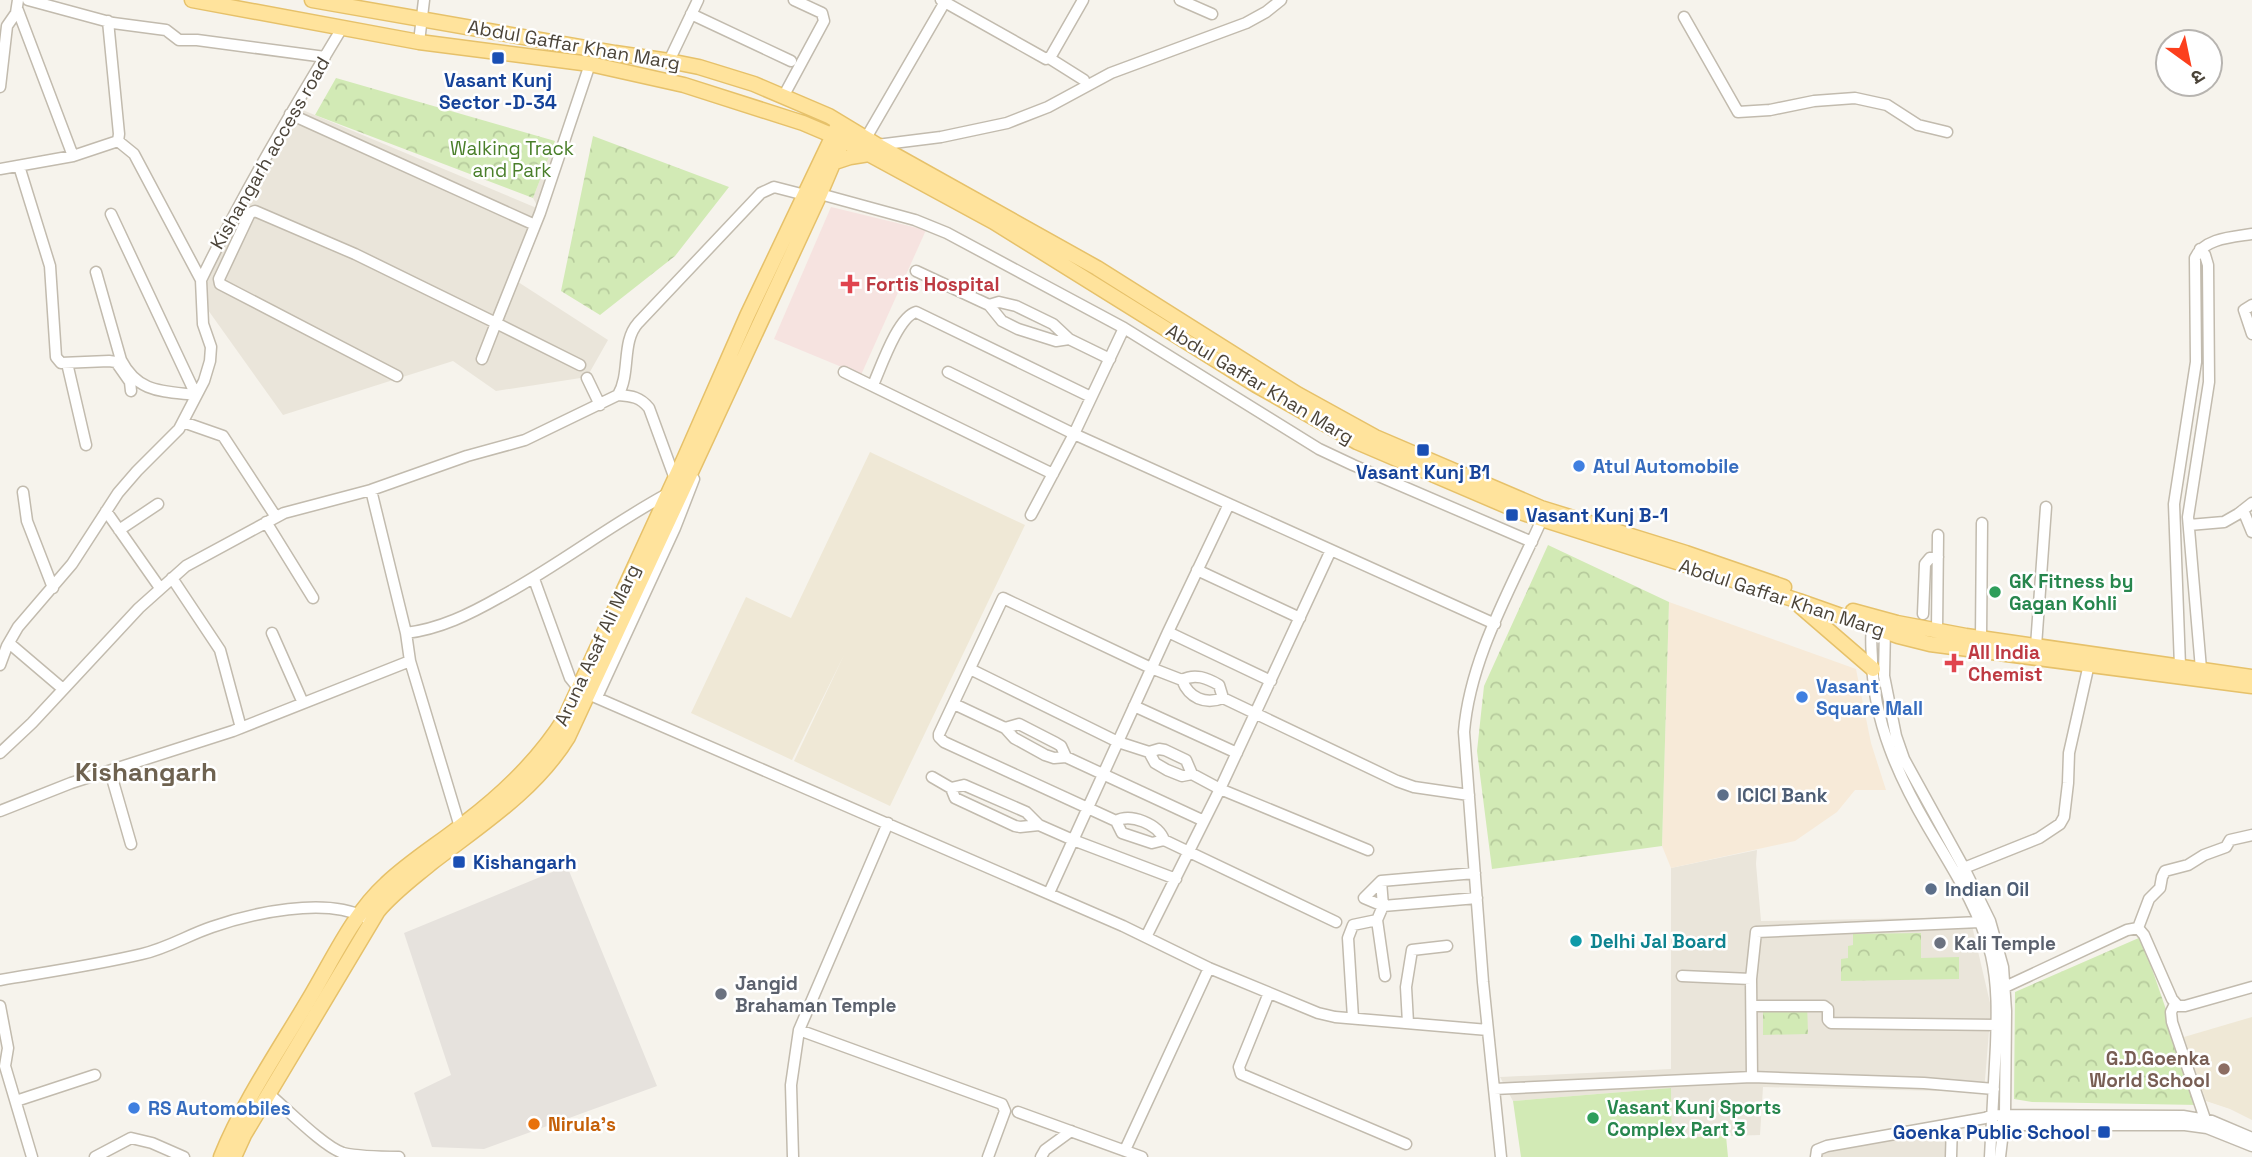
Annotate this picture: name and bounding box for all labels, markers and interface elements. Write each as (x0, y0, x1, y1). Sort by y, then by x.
street label: Abdul Gaffar Khan Marg (466, 14, 682, 76)
north arrow (2154, 28, 2224, 98)
marker: Vasant Kunj Sector -D-34 (490, 50, 506, 66)
street label: Kishangarh access road (205, 52, 335, 254)
text: उ (2186, 63, 2209, 91)
place label: Vasant Kunj Sector -D-34 (439, 68, 557, 115)
park label: Walking Track and Park (450, 136, 574, 183)
place label: Fortis Hospital (866, 272, 1000, 297)
marker: Fortis Hospital (840, 274, 860, 294)
street label: Abdul Gaffar Khan Marg (1161, 318, 1359, 450)
marker: Vasant Kunj B1 (1415, 442, 1431, 458)
place label: Atul Automobile (1593, 454, 1739, 479)
marker: Atul Automobile (1571, 458, 1587, 474)
place label: Vasant Kunj B1 (1356, 460, 1490, 485)
place label: Vasant Kunj B-1 (1526, 503, 1668, 528)
marker: Vasant Kunj B-1 (1504, 507, 1520, 523)
street label: Abdul Gaffar Khan Marg (1676, 553, 1888, 643)
street label: Aruna Asaf Ali Marg (549, 560, 645, 730)
place label: GK Fitness by Gagan Kohli (2009, 569, 2133, 616)
marker: GK Fitness by Gagan Kohli (1987, 584, 2003, 600)
place label: All India Chemist (1968, 640, 2043, 687)
marker: All India Chemist (1946, 655, 1962, 671)
place label: Vasant Square Mall (1816, 674, 1923, 721)
marker: Vasant Square Mall (1794, 689, 1810, 705)
district label: Kishangarh (75, 755, 217, 789)
place label: ICICI Bank (1737, 783, 1828, 808)
marker: ICICI Bank (1715, 787, 1731, 803)
place label: Kishangarh (473, 850, 577, 875)
marker: Kishangarh (451, 854, 467, 870)
place label: Indian Oil (1945, 877, 2029, 902)
marker: Indian Oil (1923, 881, 1939, 897)
place label: Delhi Jal Board (1590, 929, 1727, 954)
place label: Kali Temple (1954, 931, 2056, 956)
marker: Delhi Jal Board (1568, 933, 1584, 949)
marker: Kali Temple (1932, 935, 1948, 951)
place label: Jangid Brahaman Temple (735, 971, 896, 1018)
marker: Jangid Brahaman Temple (713, 986, 729, 1002)
place label: G.D.Goenka World School (2089, 1046, 2210, 1093)
marker: G.D.Goenka World School (2216, 1061, 2232, 1077)
place label: Vasant Kunj Sports Complex Part 3 (1607, 1095, 1781, 1142)
place label: RS Automobiles (148, 1096, 291, 1121)
marker: RS Automobiles (126, 1100, 142, 1116)
marker: Vasant Kunj Sports Complex Part 3 (1585, 1110, 1601, 1126)
place label: Nirula's (548, 1112, 616, 1137)
marker: Nirula's (526, 1116, 542, 1132)
place label: Goenka Public School (1893, 1120, 2090, 1145)
marker: Goenka Public School (2096, 1124, 2112, 1140)

